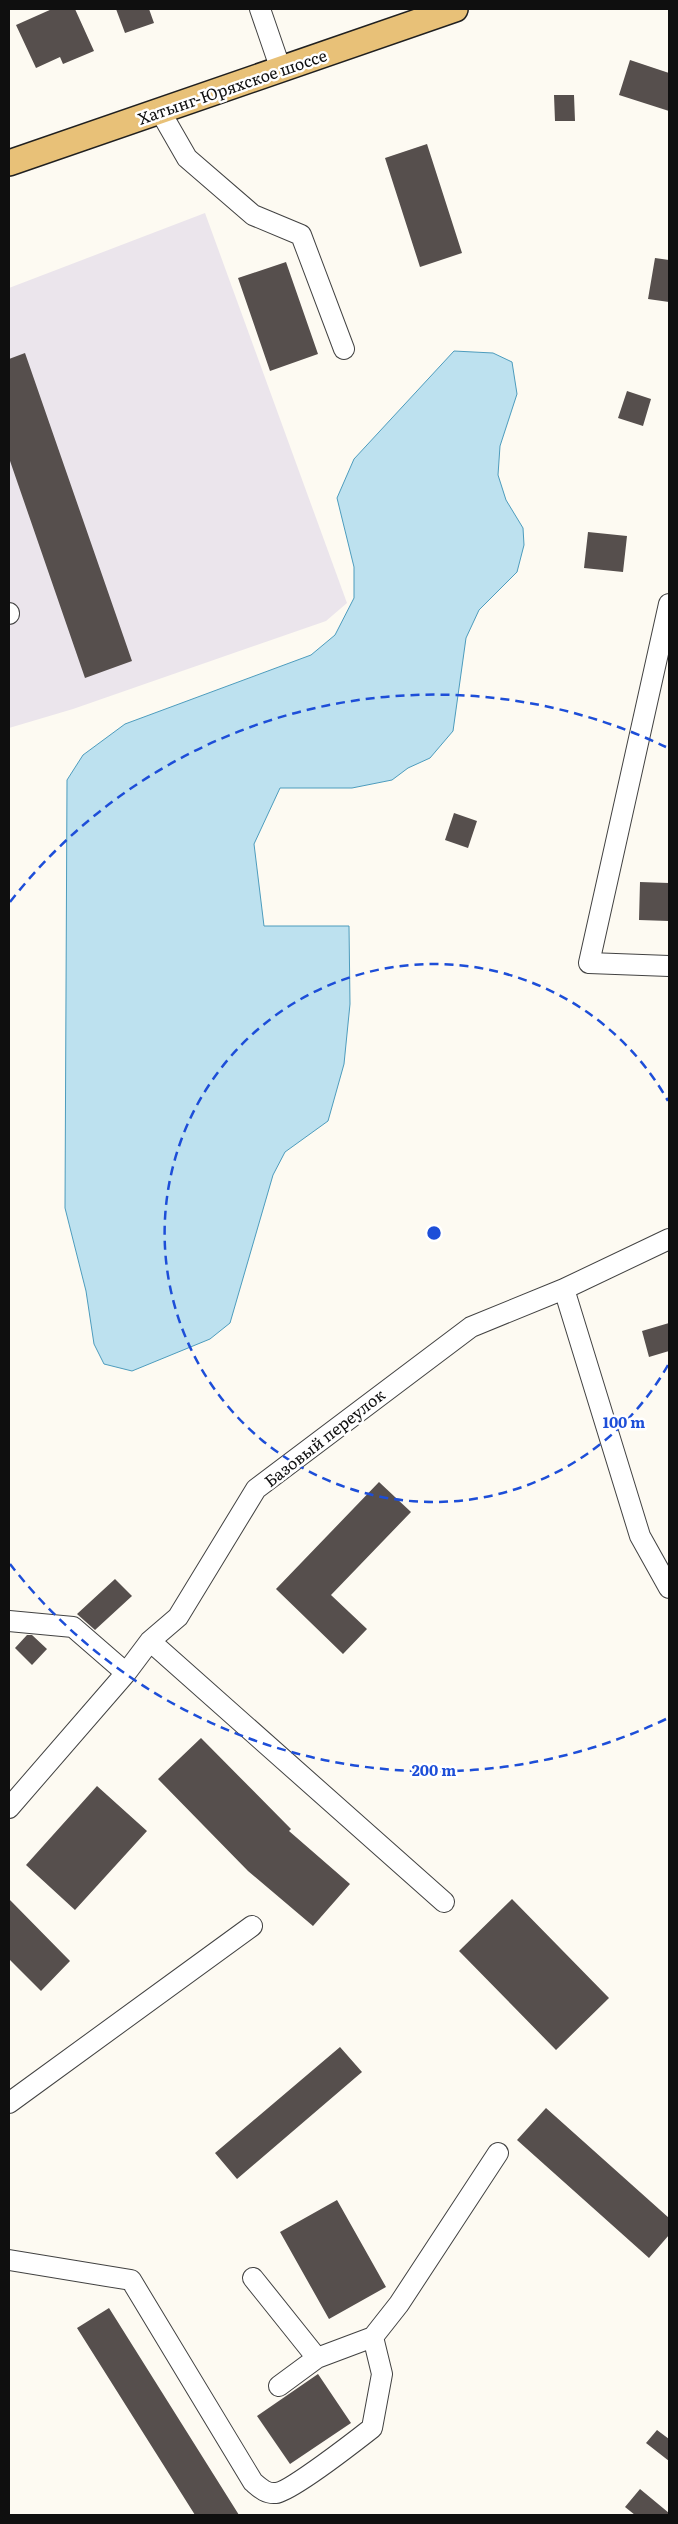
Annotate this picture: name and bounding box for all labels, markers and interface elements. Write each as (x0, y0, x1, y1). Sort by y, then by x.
street label: Хатынг-Юряхское шоссе (134, 42, 330, 130)
centre of rings (425, 1224, 443, 1242)
street label: Базовый переулок (258, 1382, 390, 1492)
text: 100 m (603, 1410, 645, 1433)
text: 200 m (412, 1758, 456, 1781)

